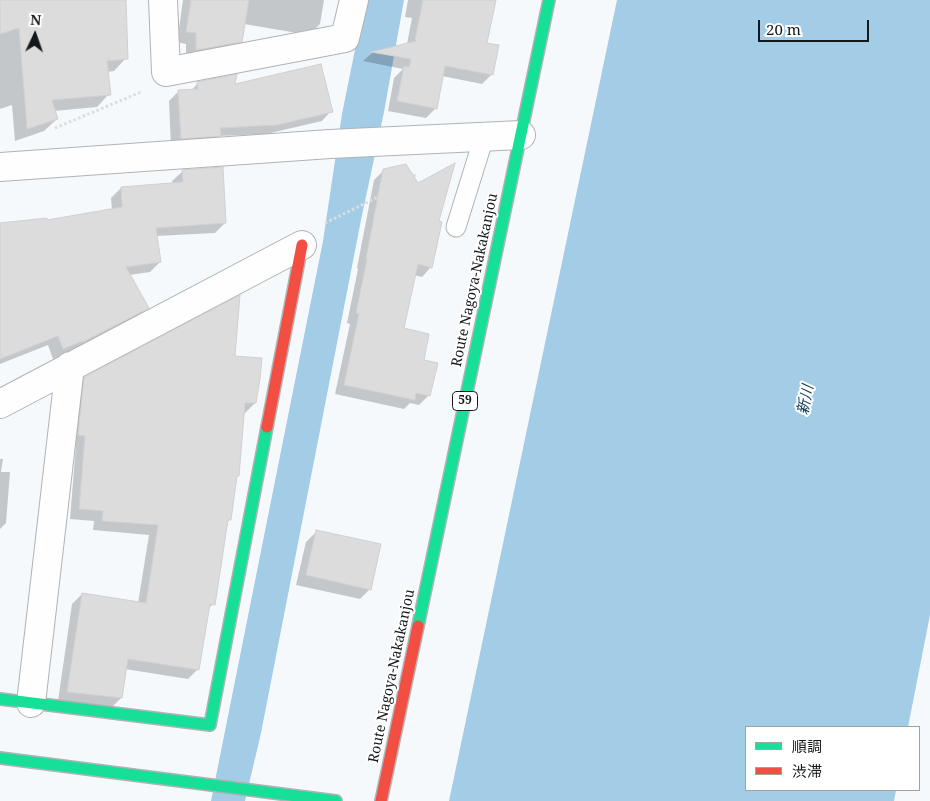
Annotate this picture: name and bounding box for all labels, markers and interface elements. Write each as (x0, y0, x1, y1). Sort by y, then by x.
north arrow (10, 10, 60, 60)
text: N (30, 10, 42, 29)
scale bar (760, 10, 871, 42)
text: 20 m (766, 19, 801, 39)
street label: Route Nagoya-Nakakanjou (448, 192, 502, 368)
water label: 新川 (794, 384, 818, 416)
road number: 59 (452, 392, 478, 411)
street label: Route Nagoya-Nakakanjou (365, 588, 419, 764)
legend (745, 726, 920, 791)
text: 順調 (792, 736, 822, 756)
text: 渋滞 (792, 761, 822, 781)

